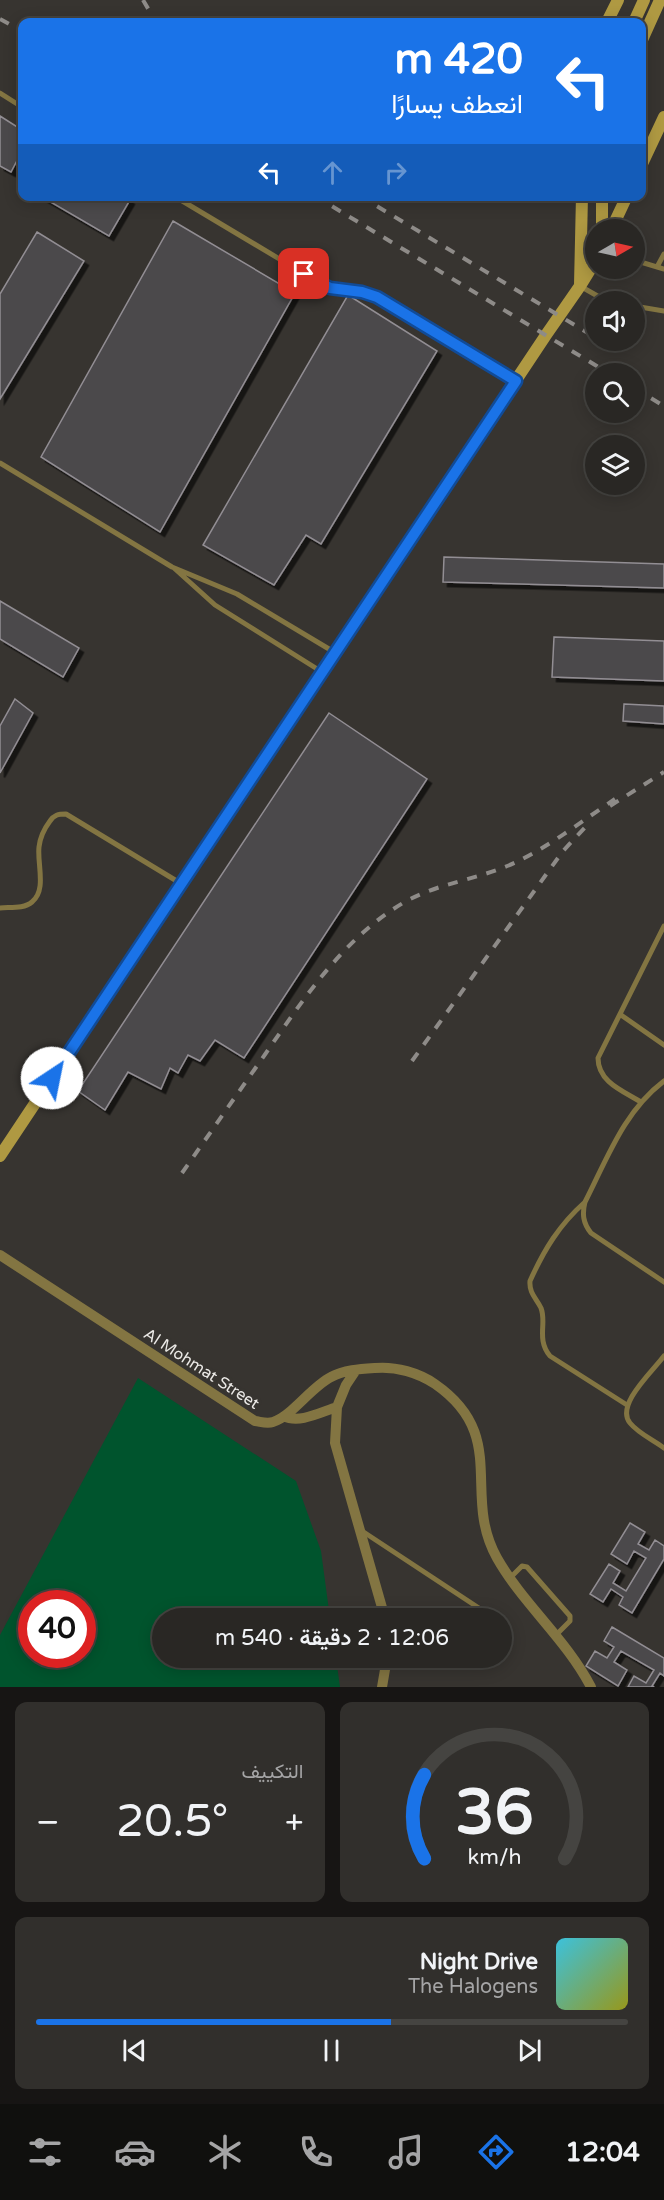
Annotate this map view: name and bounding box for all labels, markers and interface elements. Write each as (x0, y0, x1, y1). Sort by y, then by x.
text: 420 m (394, 34, 523, 85)
icon: left (544, 42, 622, 120)
text: انعطف يسارًا (391, 88, 523, 121)
icon: left (253, 156, 286, 189)
icon: ahead (316, 156, 349, 189)
icon: right (379, 156, 412, 189)
north arrow (585, 219, 645, 279)
map controls (585, 219, 645, 495)
pin (278, 248, 329, 299)
icon: arrive (287, 257, 320, 290)
button: sound (585, 291, 645, 351)
button: search (585, 363, 645, 423)
button: layers (585, 435, 645, 495)
position arrow (20, 1046, 84, 1110)
street label: Al Mohmat Street (140, 1324, 263, 1414)
speed limit sign: 40 (18, 1590, 96, 1668)
text: 12:06 · 2 دقيقة · 540 m (215, 1625, 449, 1651)
text: التكييف (241, 1760, 304, 1784)
text: 36 (455, 1776, 533, 1851)
text: 20.5° (116, 1795, 229, 1849)
text: − (36, 1803, 60, 1842)
text: + (285, 1803, 303, 1842)
text: km/h (467, 1844, 521, 1870)
text: Night Drive (420, 1949, 538, 1975)
text: The Halogens (408, 1975, 538, 1999)
icon: previous (118, 2034, 151, 2067)
icon: pause (315, 2034, 348, 2067)
icon: next (513, 2034, 546, 2067)
icon: filters (24, 2131, 66, 2173)
icon: car (114, 2131, 156, 2173)
icon: climate (204, 2131, 246, 2173)
icon: phone (295, 2131, 337, 2173)
icon: music (385, 2131, 427, 2173)
icon: directions (475, 2131, 517, 2173)
text: 12:04 (565, 2136, 640, 2169)

